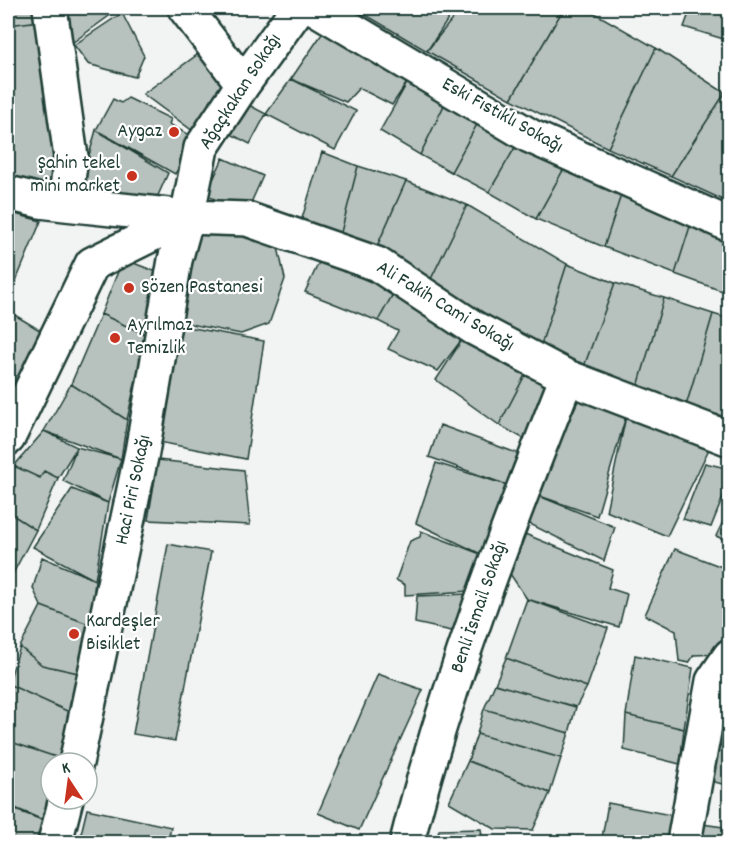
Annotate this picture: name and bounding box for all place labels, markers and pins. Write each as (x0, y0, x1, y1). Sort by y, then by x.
place label: Aygaz (117, 118, 162, 146)
marker: Aygaz (167, 125, 181, 139)
place label: Şahin tekel mini market (30, 150, 120, 201)
marker: Şahin tekel mini market (125, 169, 139, 183)
place label: Sözen Pastanesi (141, 274, 263, 302)
marker: Sözen Pastanesi (122, 281, 136, 295)
place label: Ayrılmaz Temizlik (127, 312, 193, 363)
marker: Ayrılmaz Temizlik (108, 331, 122, 345)
place label: Kardeşler Bisiklet (86, 608, 160, 659)
marker: Kardeşler Bisiklet (67, 627, 81, 641)

